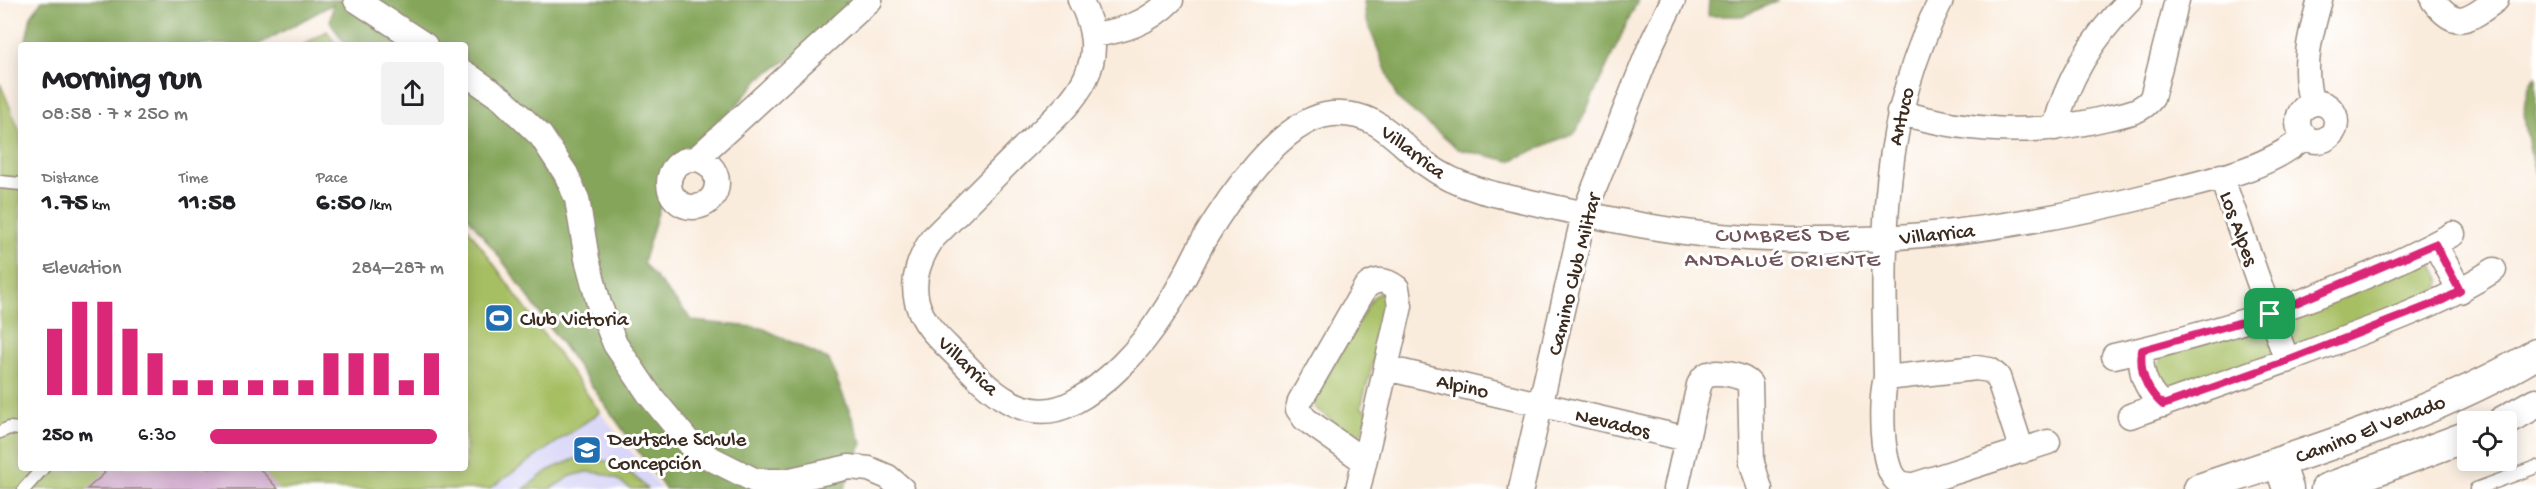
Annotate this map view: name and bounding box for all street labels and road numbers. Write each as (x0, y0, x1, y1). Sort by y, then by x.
street label: Antuco (1885, 85, 1922, 148)
street label: Villarrica (1373, 121, 1451, 187)
street label: Los Alpes (2212, 189, 2262, 271)
street label: Camino Club Militar (1544, 190, 1609, 359)
street label: Villarrica (1898, 220, 1977, 253)
street label: Villarrica (930, 332, 1003, 404)
street label: Alpino (1434, 370, 1491, 407)
street label: Camino El Venado (2293, 391, 2450, 471)
street label: Nevados (1572, 405, 1653, 446)

